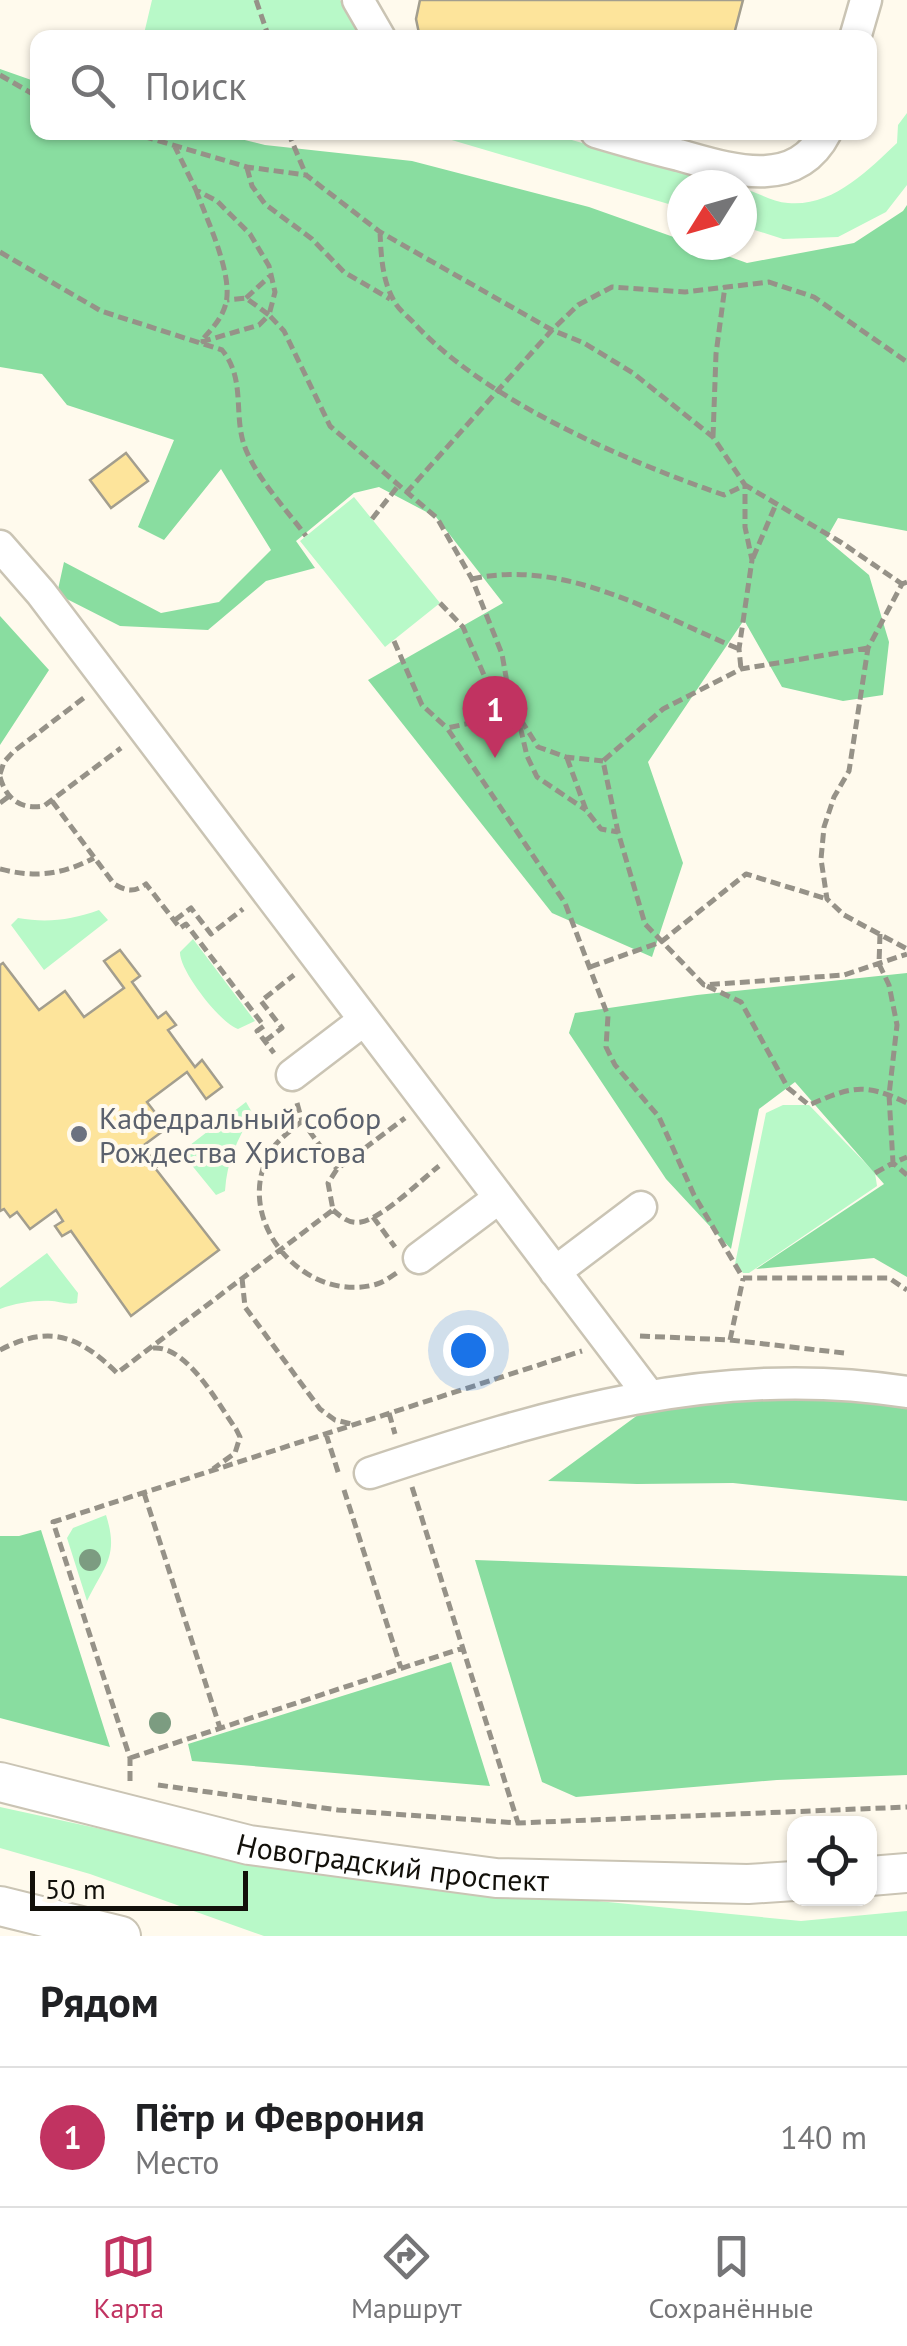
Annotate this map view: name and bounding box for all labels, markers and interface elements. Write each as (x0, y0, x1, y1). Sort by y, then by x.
search box (30, 30, 877, 140)
icon: search (65, 58, 120, 113)
text: Поиск (145, 61, 246, 110)
north arrow (667, 170, 757, 260)
pin: 1 (462, 676, 528, 758)
place label: Кафедральный собор Рождества Христова (99, 1098, 381, 1171)
marker: Кафедральный собор Рождества Христова (68, 1123, 90, 1145)
your location (443, 1325, 494, 1376)
map controls (787, 1816, 877, 1906)
button: locate (787, 1816, 877, 1906)
street label: Новоградский проспект (233, 1823, 549, 1899)
scale bar (30, 1866, 248, 1910)
text: 50 m (45, 1870, 106, 1907)
text: Рядом (40, 1974, 159, 2029)
text: Пётр и Феврония (135, 2092, 425, 2141)
text: 1 (63, 2116, 82, 2158)
text: 140 m (780, 2116, 867, 2158)
text: Место (135, 2141, 220, 2183)
tab: Карта (93, 2229, 164, 2326)
tab: Маршрут (351, 2229, 462, 2326)
tab: Сохранённые (648, 2229, 814, 2326)

